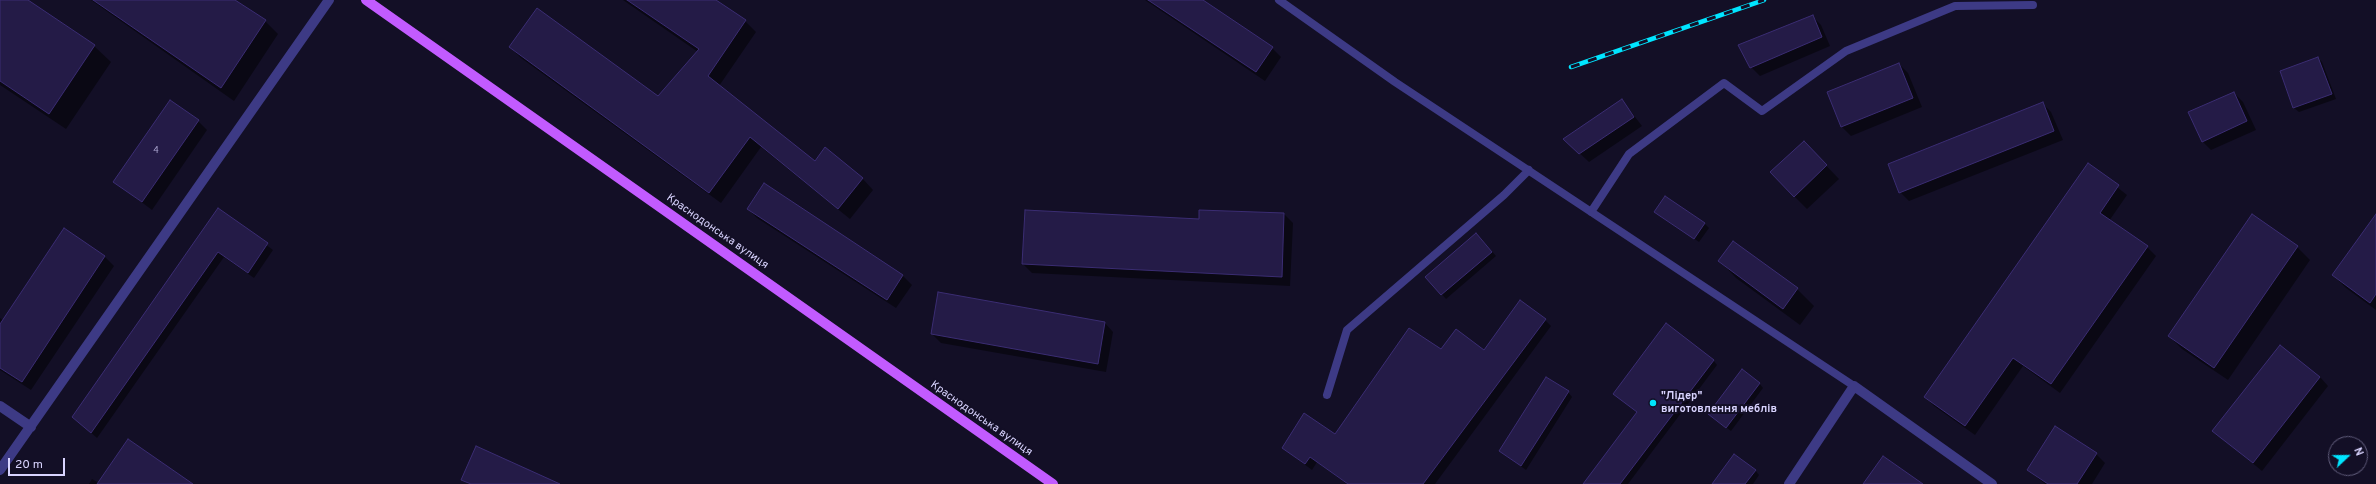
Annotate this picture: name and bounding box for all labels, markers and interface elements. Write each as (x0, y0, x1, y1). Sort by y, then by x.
house number: 4 (153, 146, 159, 156)
street label: Краснодонська вулиця (663, 192, 771, 272)
street label: Краснодонська вулиця (927, 379, 1035, 459)
place label: "Лідер" виготовлення меблів (1661, 390, 1777, 416)
marker: "Лідер" виготовлення меблів (1648, 398, 1658, 408)
north arrow (2328, 436, 2368, 476)
text: N (2350, 446, 2366, 458)
scale bar (10, 450, 67, 476)
text: 20 m (15, 457, 43, 473)

